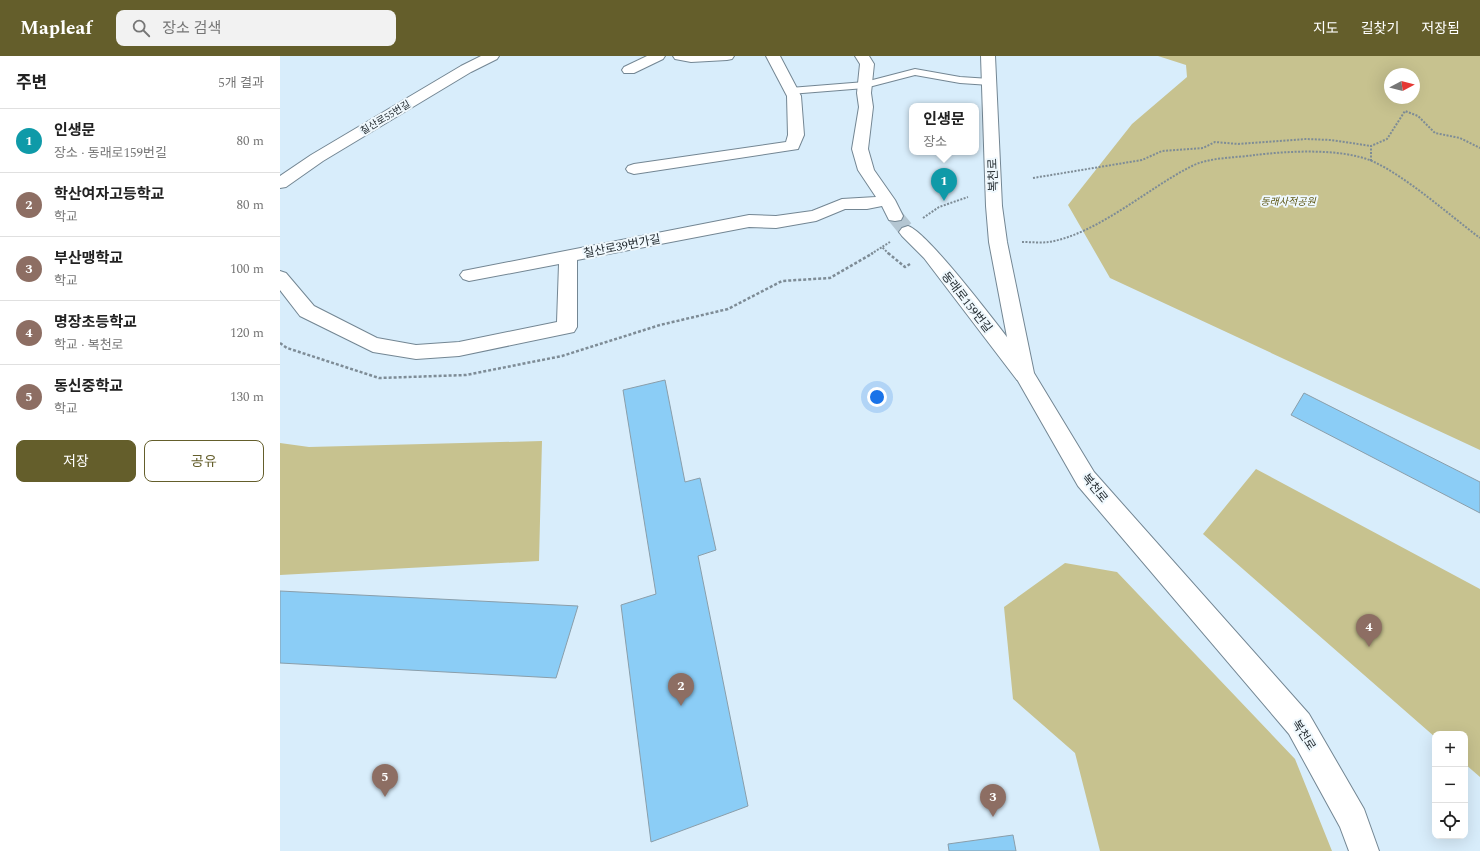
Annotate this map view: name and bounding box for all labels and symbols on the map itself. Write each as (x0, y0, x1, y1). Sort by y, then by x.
north arrow (1384, 68, 1420, 104)
street label: 칠산로55번길 (357, 97, 414, 139)
street label: 복천로 (983, 158, 1004, 192)
pin: 1 (931, 168, 957, 201)
park label: 동래사적공원 (1260, 194, 1316, 210)
street label: 칠산로39번가길 (582, 230, 662, 263)
street label: 동래로159번길 (937, 268, 997, 337)
your location (867, 387, 887, 407)
street label: 복천로 (1077, 469, 1112, 507)
pin: 4 (1356, 614, 1382, 647)
pin: 2 (668, 673, 694, 706)
street label: 복천로 (1287, 716, 1320, 754)
pin: 5 (372, 764, 398, 797)
pin: 3 (980, 784, 1006, 817)

